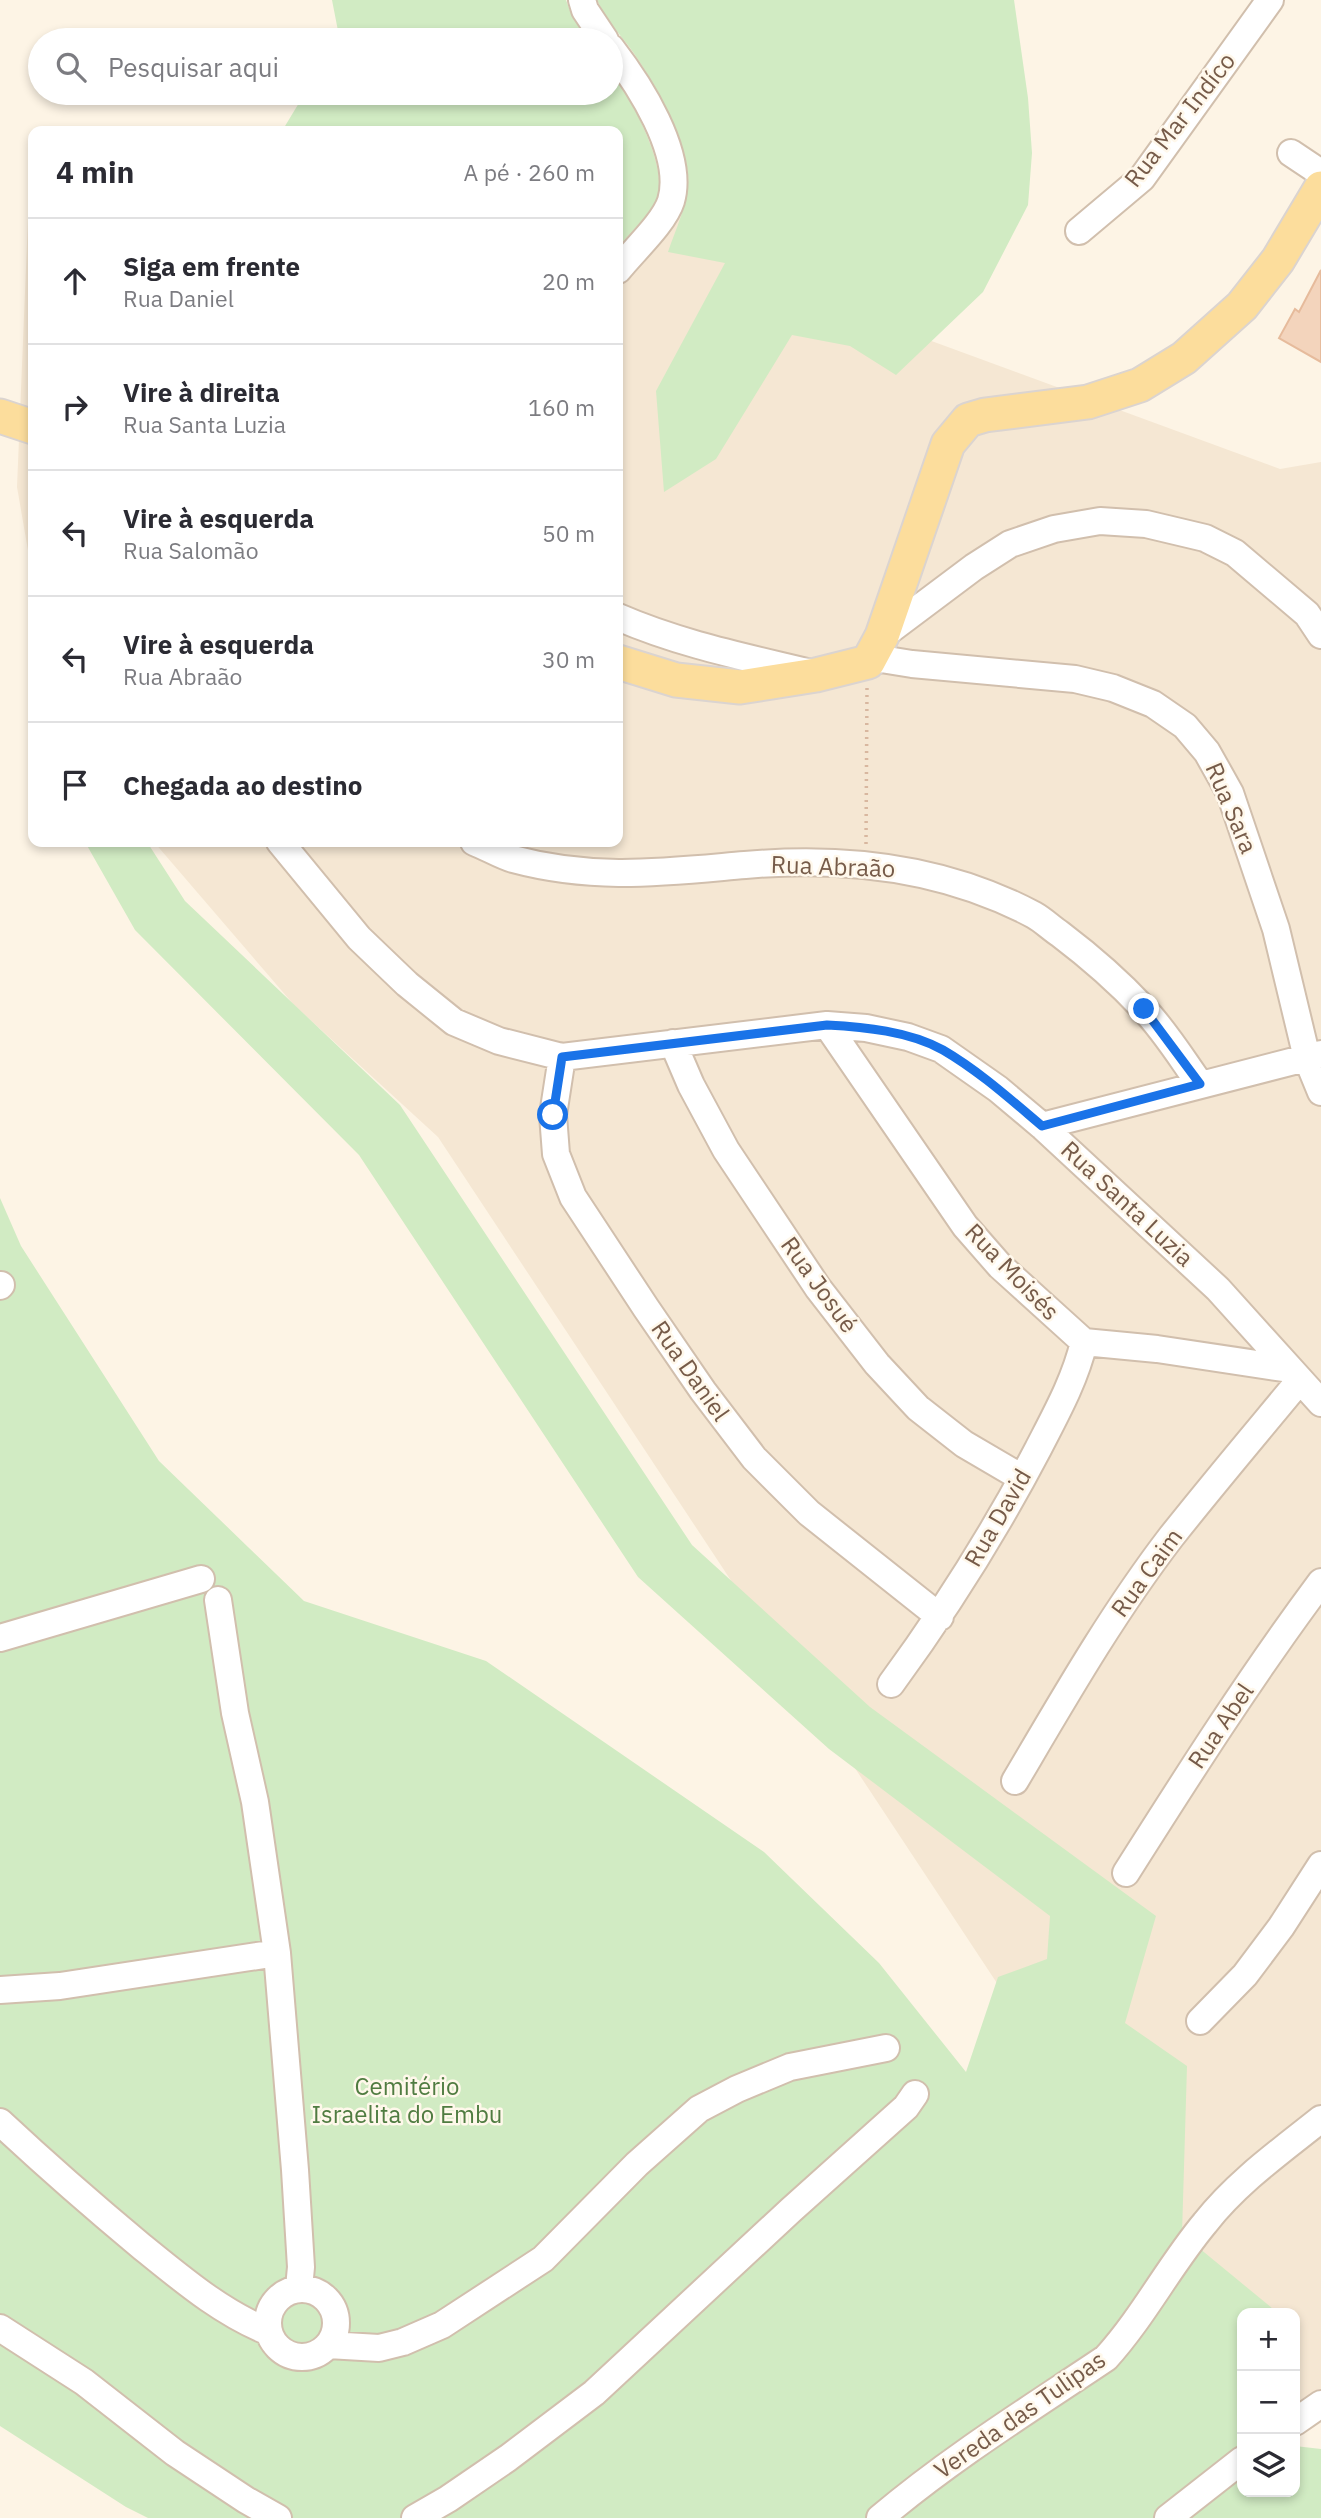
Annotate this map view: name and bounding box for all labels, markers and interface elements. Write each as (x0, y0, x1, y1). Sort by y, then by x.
search box (28, 28, 623, 105)
street label: Rua Mar Indíco (1116, 45, 1242, 193)
icon: search (52, 48, 90, 86)
text: Pesquisar aqui (108, 50, 279, 84)
text: 4 min (56, 152, 134, 191)
text: A pé · 260 m (464, 157, 595, 187)
text: Siga em frente (123, 249, 300, 283)
icon: ahead (56, 262, 94, 300)
text: 20 m (542, 266, 595, 296)
text: Rua Daniel (123, 283, 234, 313)
text: Vire à direita (123, 375, 280, 409)
icon: right (56, 388, 94, 426)
text: 160 m (528, 392, 595, 422)
text: Rua Santa Luzia (123, 409, 286, 439)
text: Vire à esquerda (123, 501, 314, 535)
icon: left (56, 514, 94, 552)
text: 50 m (542, 518, 595, 548)
text: Rua Salomão (123, 535, 259, 565)
text: Vire à esquerda (123, 627, 314, 661)
icon: left (56, 640, 94, 678)
text: 30 m (542, 644, 595, 674)
text: Rua Abraão (123, 661, 242, 691)
street label: Rua Sara (1198, 757, 1265, 858)
icon: arrive (56, 766, 94, 804)
text: Chegada ao destino (123, 768, 362, 802)
street label: Rua Abraão (770, 848, 896, 884)
route end (1128, 993, 1159, 1024)
route start (537, 1099, 568, 1130)
street label: Rua Santa Luzia (1055, 1134, 1201, 1273)
street label: Rua Moisés (959, 1216, 1067, 1327)
street label: Rua Josué (774, 1230, 866, 1339)
street label: Rua Daniel (645, 1314, 737, 1427)
street label: Rua David (956, 1463, 1038, 1572)
street label: Rua Caim (1103, 1522, 1189, 1623)
street label: Rua Abel (1180, 1676, 1260, 1774)
park label: Cemitério Israelita do Embu (312, 2070, 502, 2130)
map controls (1237, 2308, 1300, 2497)
button: + (1237, 2308, 1300, 2371)
street label: Vereda das Tulipas (927, 2343, 1112, 2485)
button: − (1237, 2371, 1300, 2434)
button: layers (1237, 2434, 1300, 2497)

